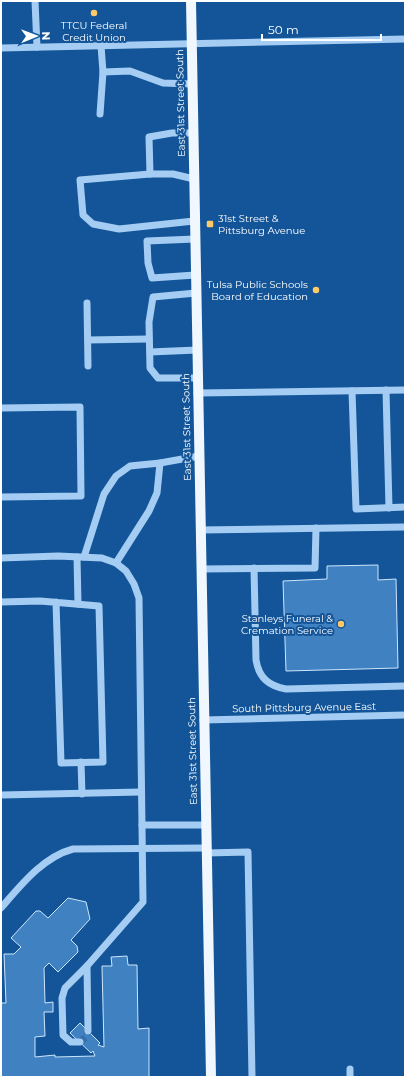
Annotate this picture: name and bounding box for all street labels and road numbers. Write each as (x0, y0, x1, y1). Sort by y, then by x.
street label: East 31st Street South (173, 49, 188, 157)
street label: East 31st Street South (179, 373, 194, 481)
street label: East 31st Street South (185, 697, 200, 805)
street label: South Pittsburg Avenue East (232, 700, 376, 715)

